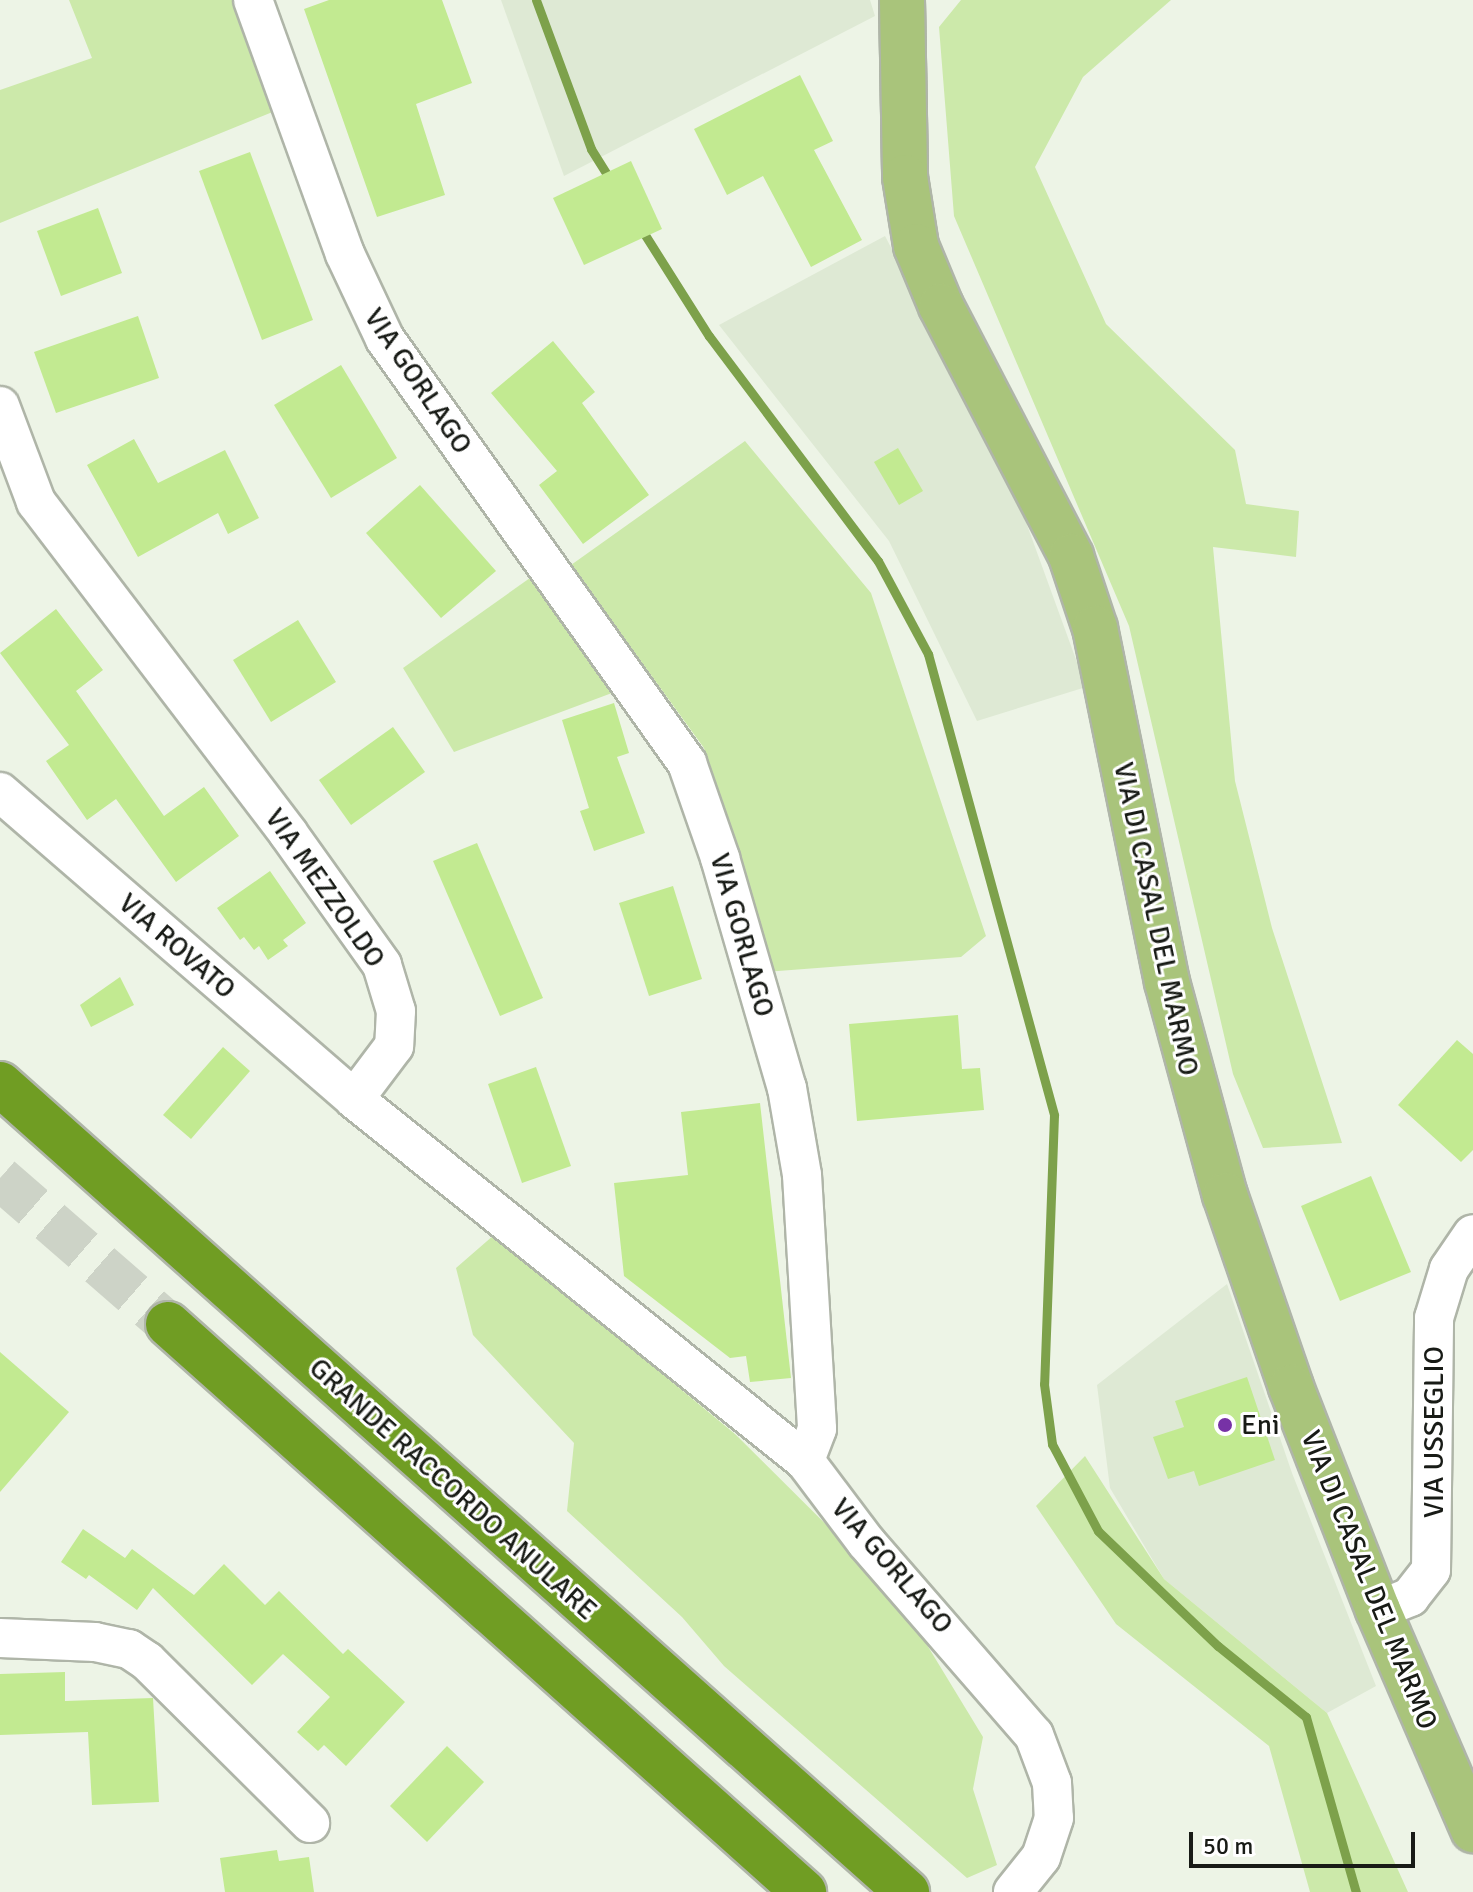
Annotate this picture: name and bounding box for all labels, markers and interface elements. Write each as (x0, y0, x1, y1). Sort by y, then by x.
street label: VIA GORLAGO (357, 302, 479, 460)
street label: VIA DI CASAL DEL MARMO (1106, 759, 1206, 1079)
street label: VIA MEZZOLDO (258, 802, 392, 974)
street label: VIA GORLAGO (703, 849, 781, 1021)
street label: VIA ROVATO (112, 886, 242, 1006)
street label: VIA USSEGLIO (1417, 1346, 1451, 1518)
street label: GRANDE RACCORDO ANULARE (302, 1351, 604, 1627)
place label: Eni (1241, 1408, 1280, 1442)
marker: Eni (1216, 1416, 1234, 1434)
street label: VIA DI CASAL DEL MARMO (1294, 1426, 1444, 1734)
street label: VIA GORLAGO (824, 1491, 960, 1641)
scale bar (1193, 1816, 1419, 1866)
text: 50 m (1203, 1831, 1253, 1861)

